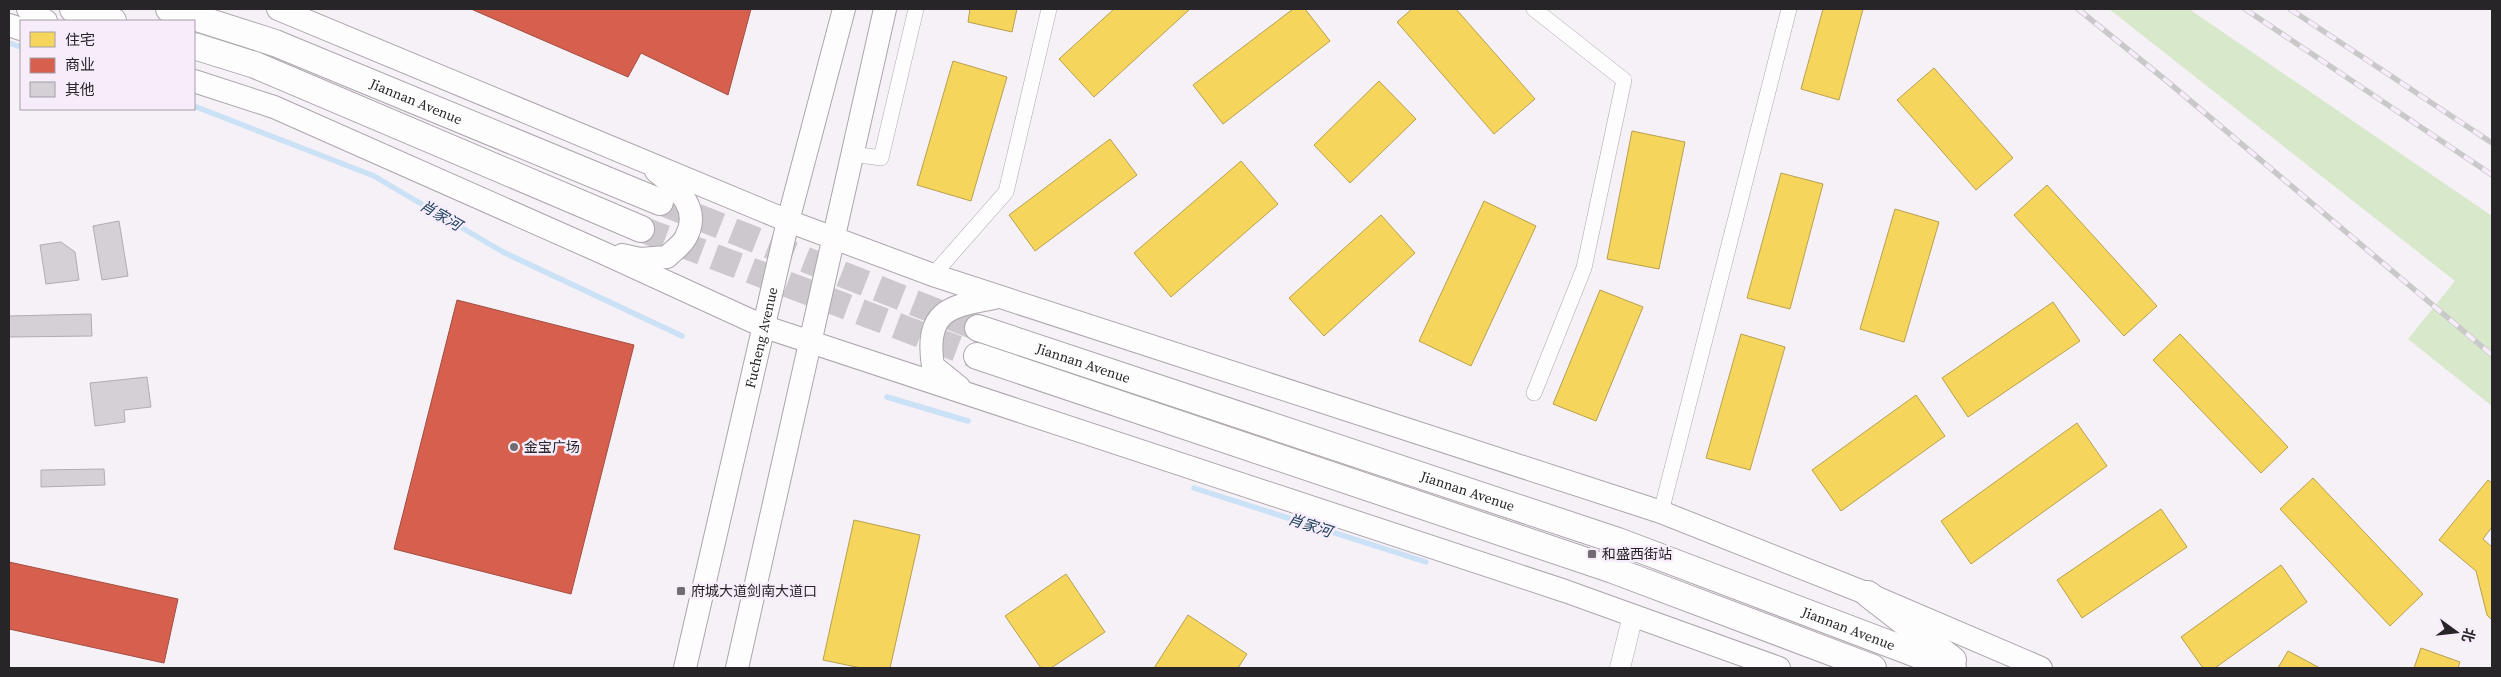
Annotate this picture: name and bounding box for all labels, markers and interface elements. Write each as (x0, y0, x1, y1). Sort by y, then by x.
legend (20, 20, 195, 110)
text: 住宅 (65, 29, 95, 50)
text: 商业 (65, 54, 95, 75)
street label: Jiannan Avenue (366, 73, 465, 129)
text: 其他 (65, 79, 95, 100)
water label: 肖家河 (416, 195, 468, 237)
street label: Fucheng Avenue (740, 285, 782, 390)
street label: Jiannan Avenue (1033, 338, 1133, 388)
place label: 金宝广场 (524, 437, 580, 457)
marker: 金宝广场 (508, 441, 520, 453)
street label: Jiannan Avenue (1417, 466, 1517, 516)
water label: 肖家河 (1285, 508, 1337, 543)
place label: 和盛西街站 (1602, 544, 1672, 564)
marker: 和盛西街站 (1586, 548, 1598, 560)
place label: 府城大道剑南大道口 (691, 581, 817, 601)
marker: 府城大道剑南大道口 (675, 585, 687, 597)
street label: Jiannan Avenue (1798, 601, 1898, 655)
north arrow (2431, 607, 2481, 657)
text: 北 (2457, 626, 2480, 645)

